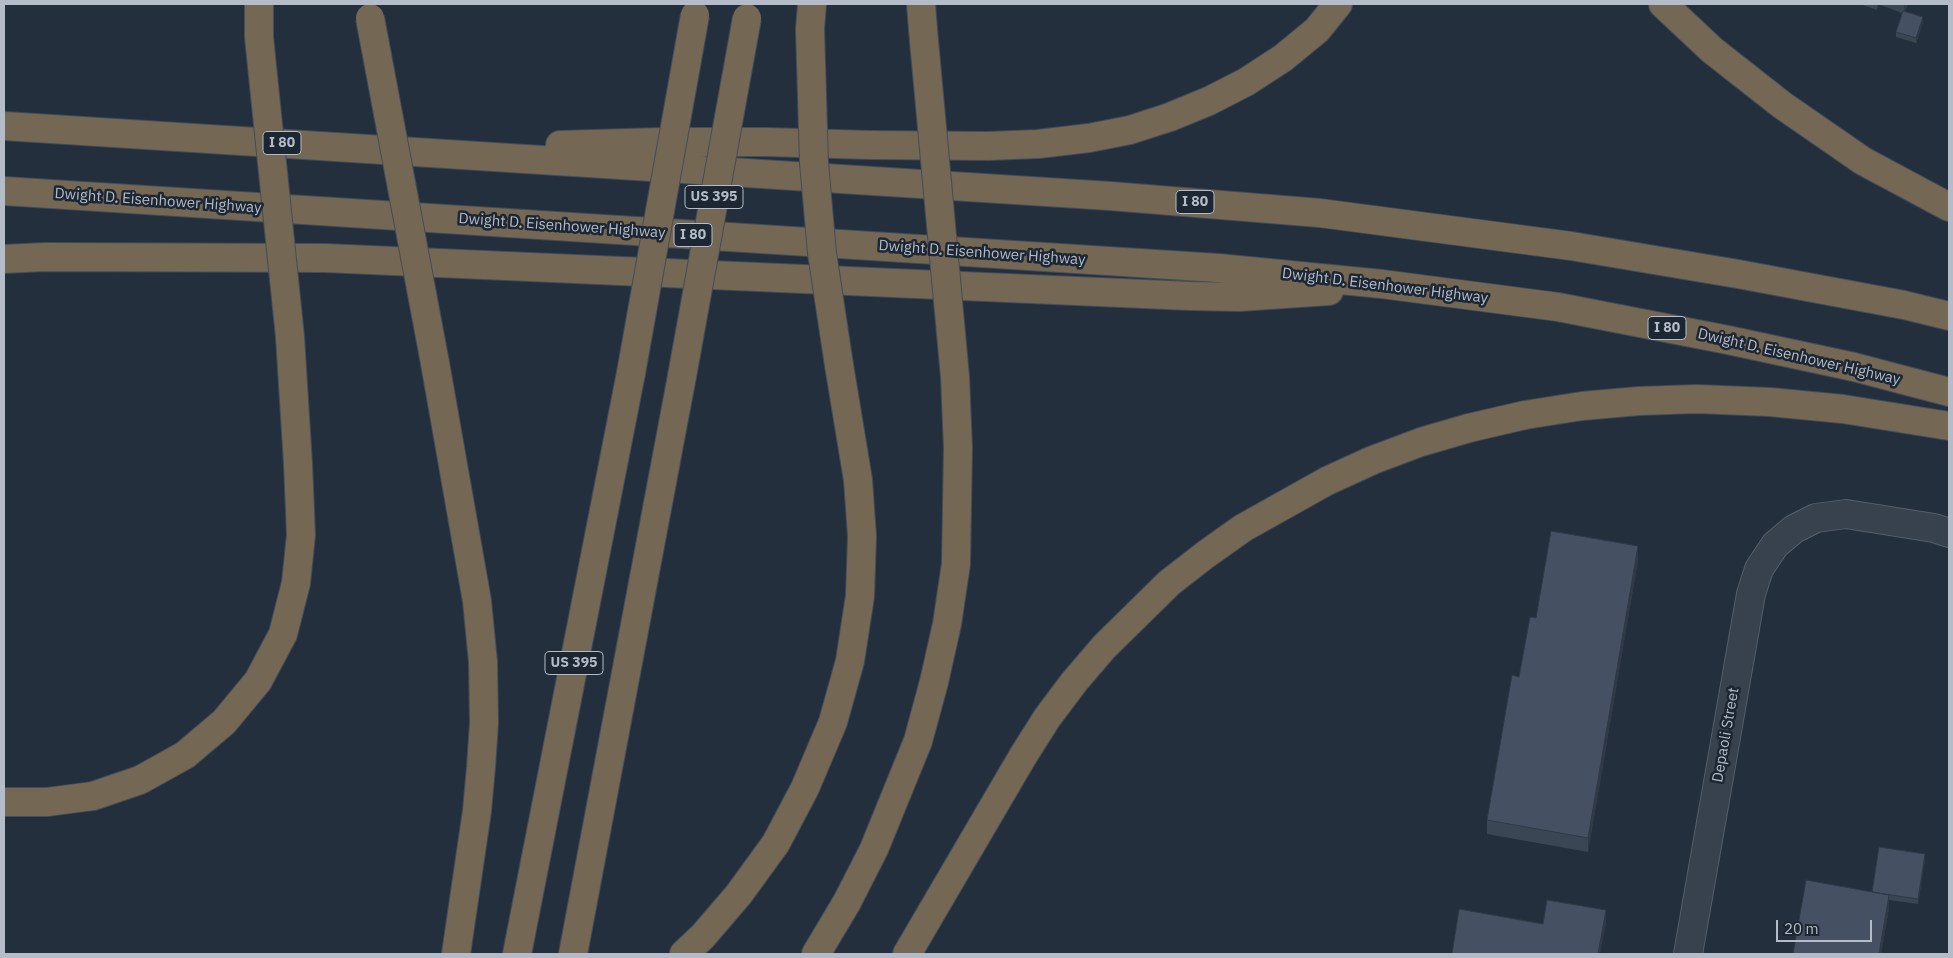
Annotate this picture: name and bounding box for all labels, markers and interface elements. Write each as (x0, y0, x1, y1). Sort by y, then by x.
road number: I 80 (263, 132, 301, 154)
street label: Dwight D. Eisenhower Highway (54, 185, 262, 217)
road number: US 395 (685, 186, 743, 208)
road number: I 80 (1176, 190, 1214, 213)
street label: Dwight D. Eisenhower Highway (458, 210, 666, 242)
road number: I 80 (674, 224, 712, 246)
street label: Dwight D. Eisenhower Highway (878, 237, 1086, 269)
street label: Dwight D. Eisenhower Highway (1281, 264, 1489, 308)
road number: I 80 (1648, 316, 1686, 339)
street label: Dwight D. Eisenhower Highway (1696, 325, 1902, 389)
road number: US 395 (545, 651, 603, 674)
street label: Depaoli Street (1709, 686, 1743, 784)
scale bar (1778, 910, 1874, 942)
text: 20 m (1784, 919, 1819, 938)

